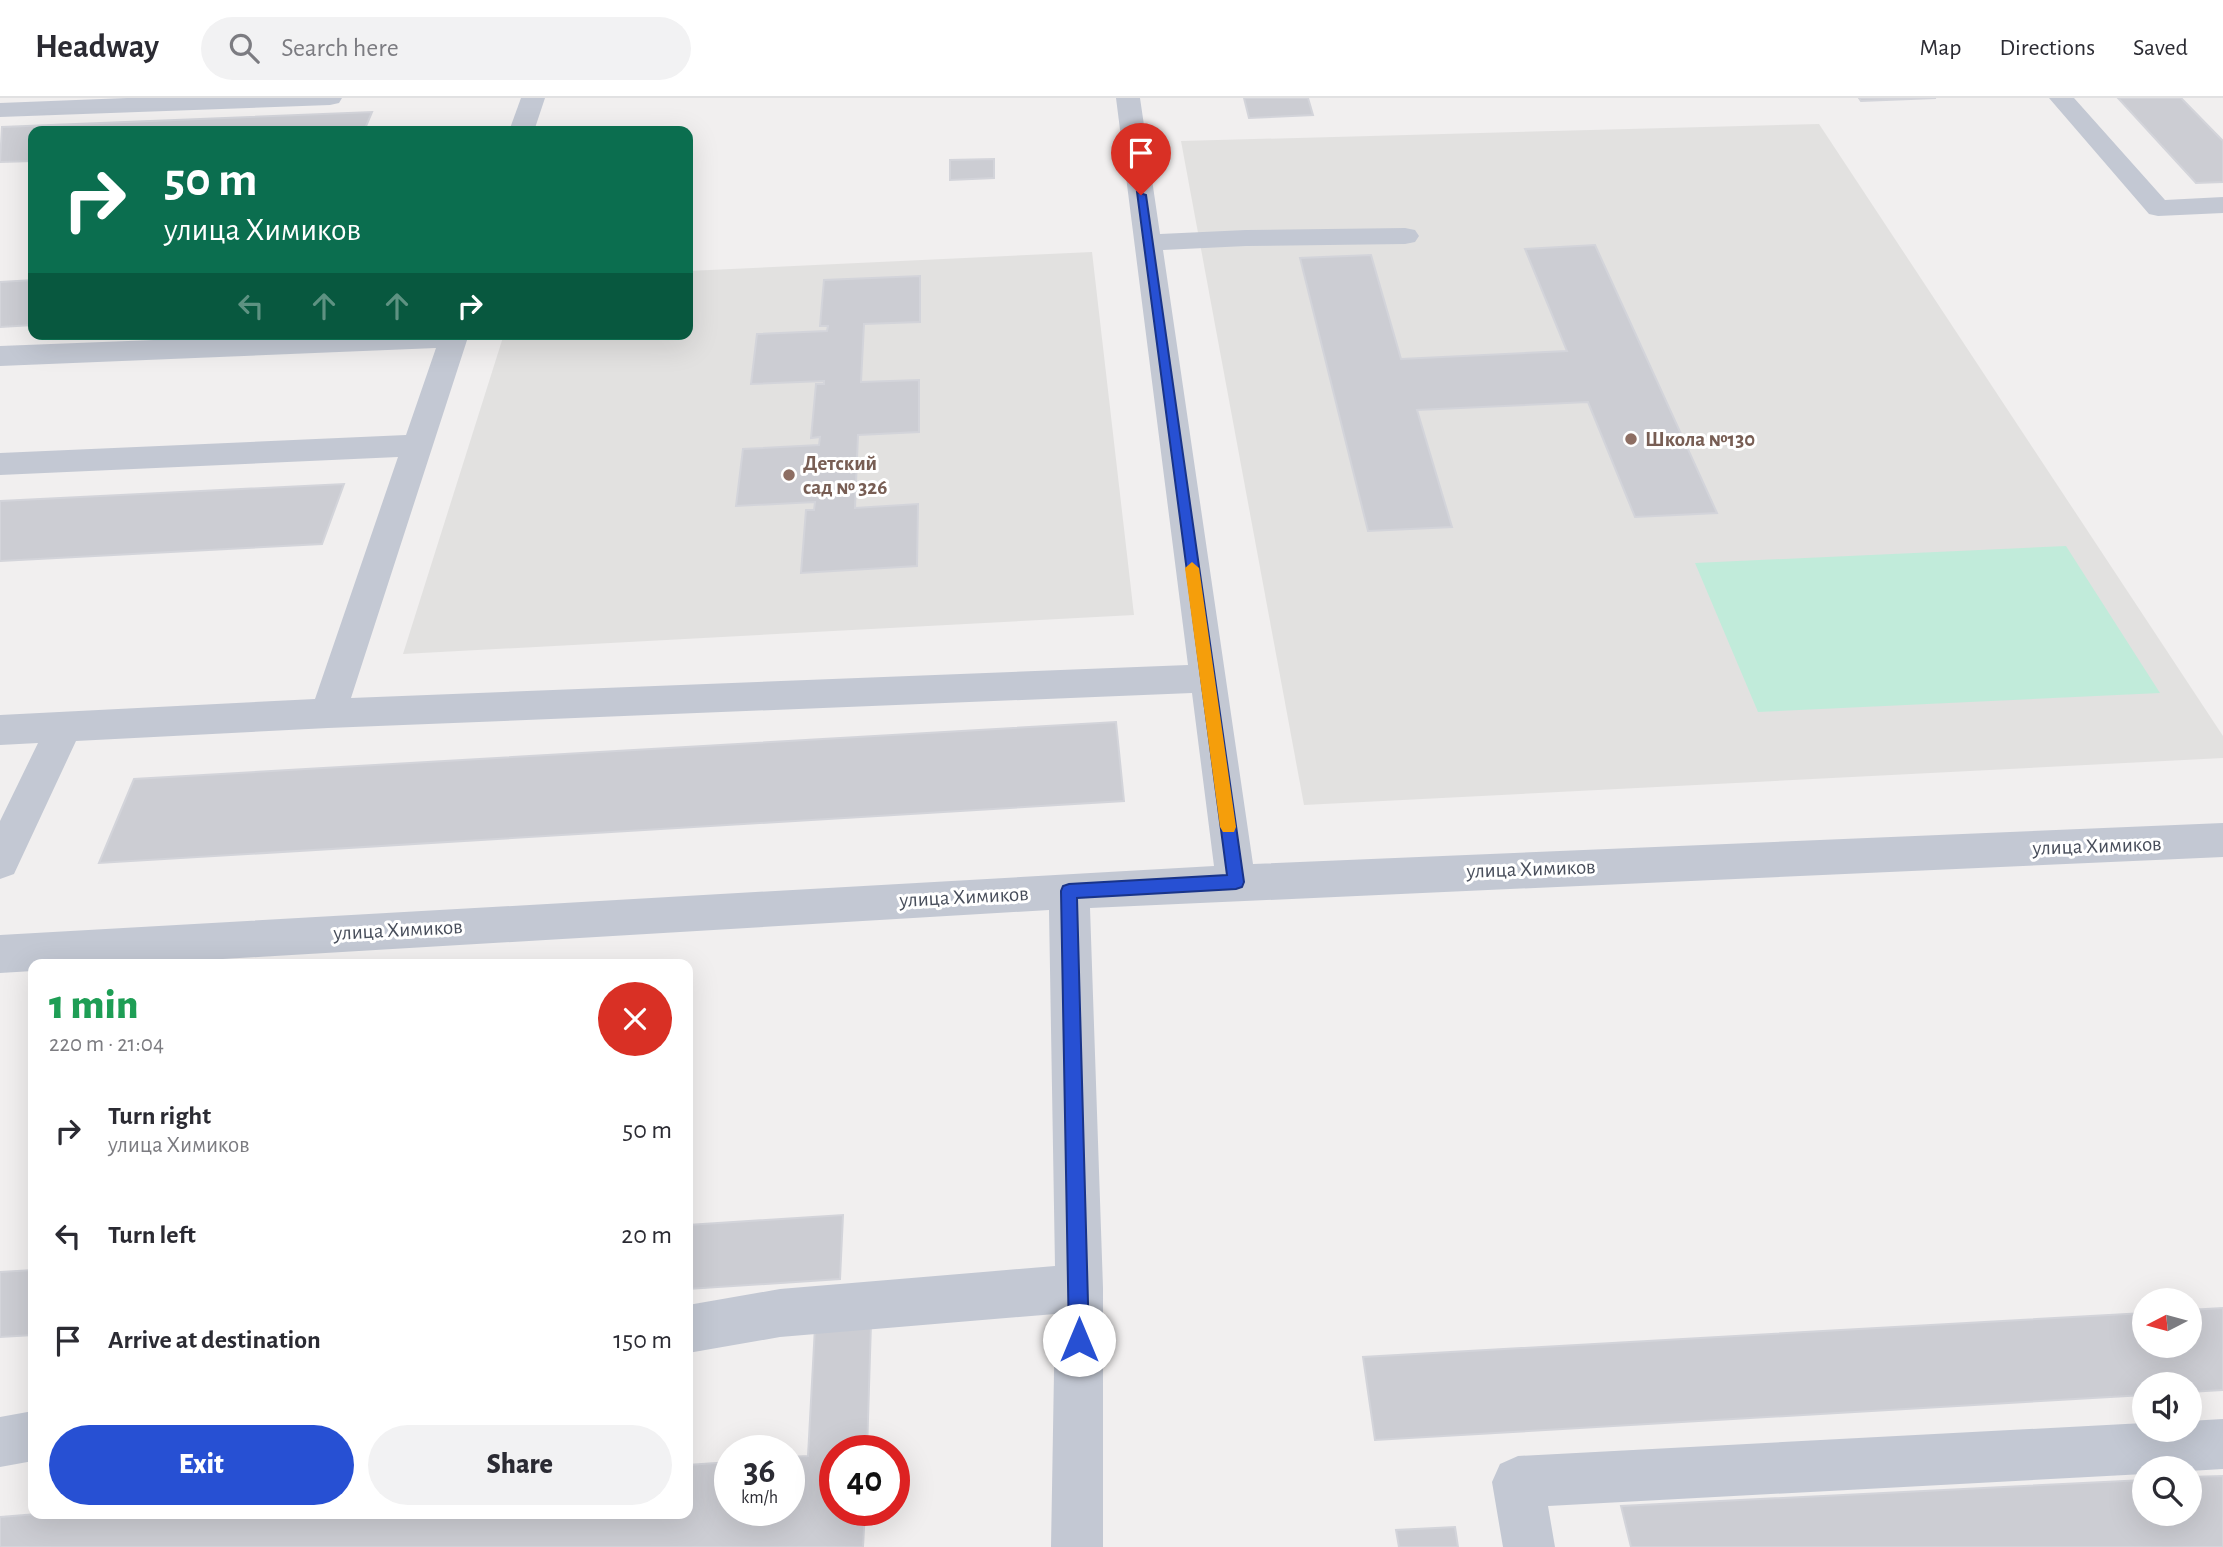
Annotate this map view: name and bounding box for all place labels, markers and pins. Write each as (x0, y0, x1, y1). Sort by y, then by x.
pin (1111, 123, 1171, 195)
place label: Школа №130 (1645, 429, 1755, 450)
marker: Школа №130 (1623, 431, 1639, 447)
place label: Детский сад № 326 (803, 453, 887, 498)
marker: Детский сад № 326 (781, 467, 797, 483)

